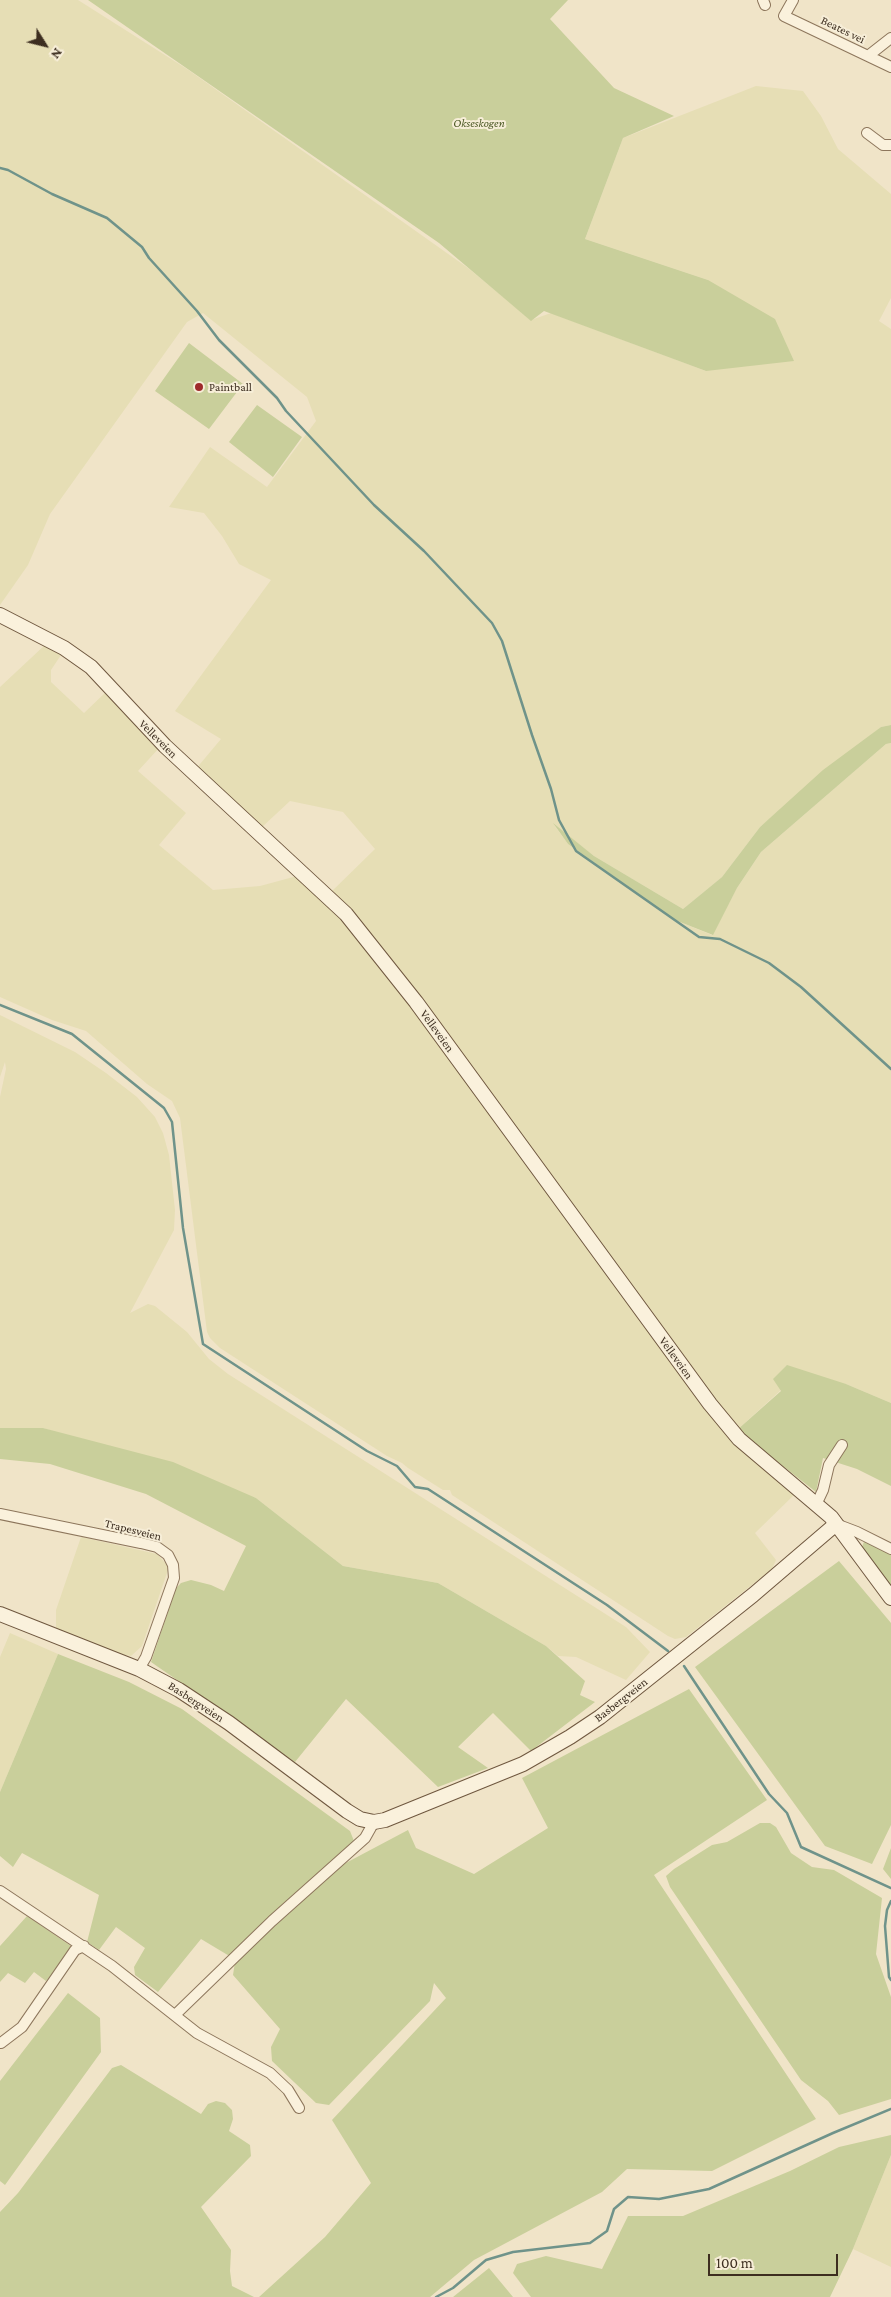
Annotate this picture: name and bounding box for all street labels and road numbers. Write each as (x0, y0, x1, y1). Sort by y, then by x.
street label: Beates vei (819, 13, 867, 47)
street label: Velleveien (136, 717, 180, 761)
street label: Velleveien (417, 1007, 457, 1055)
street label: Velleveien (656, 1334, 696, 1382)
street label: Trapesveien (103, 1516, 163, 1544)
street label: Basbergveien (592, 1675, 650, 1725)
street label: Basbergveien (165, 1679, 227, 1725)

